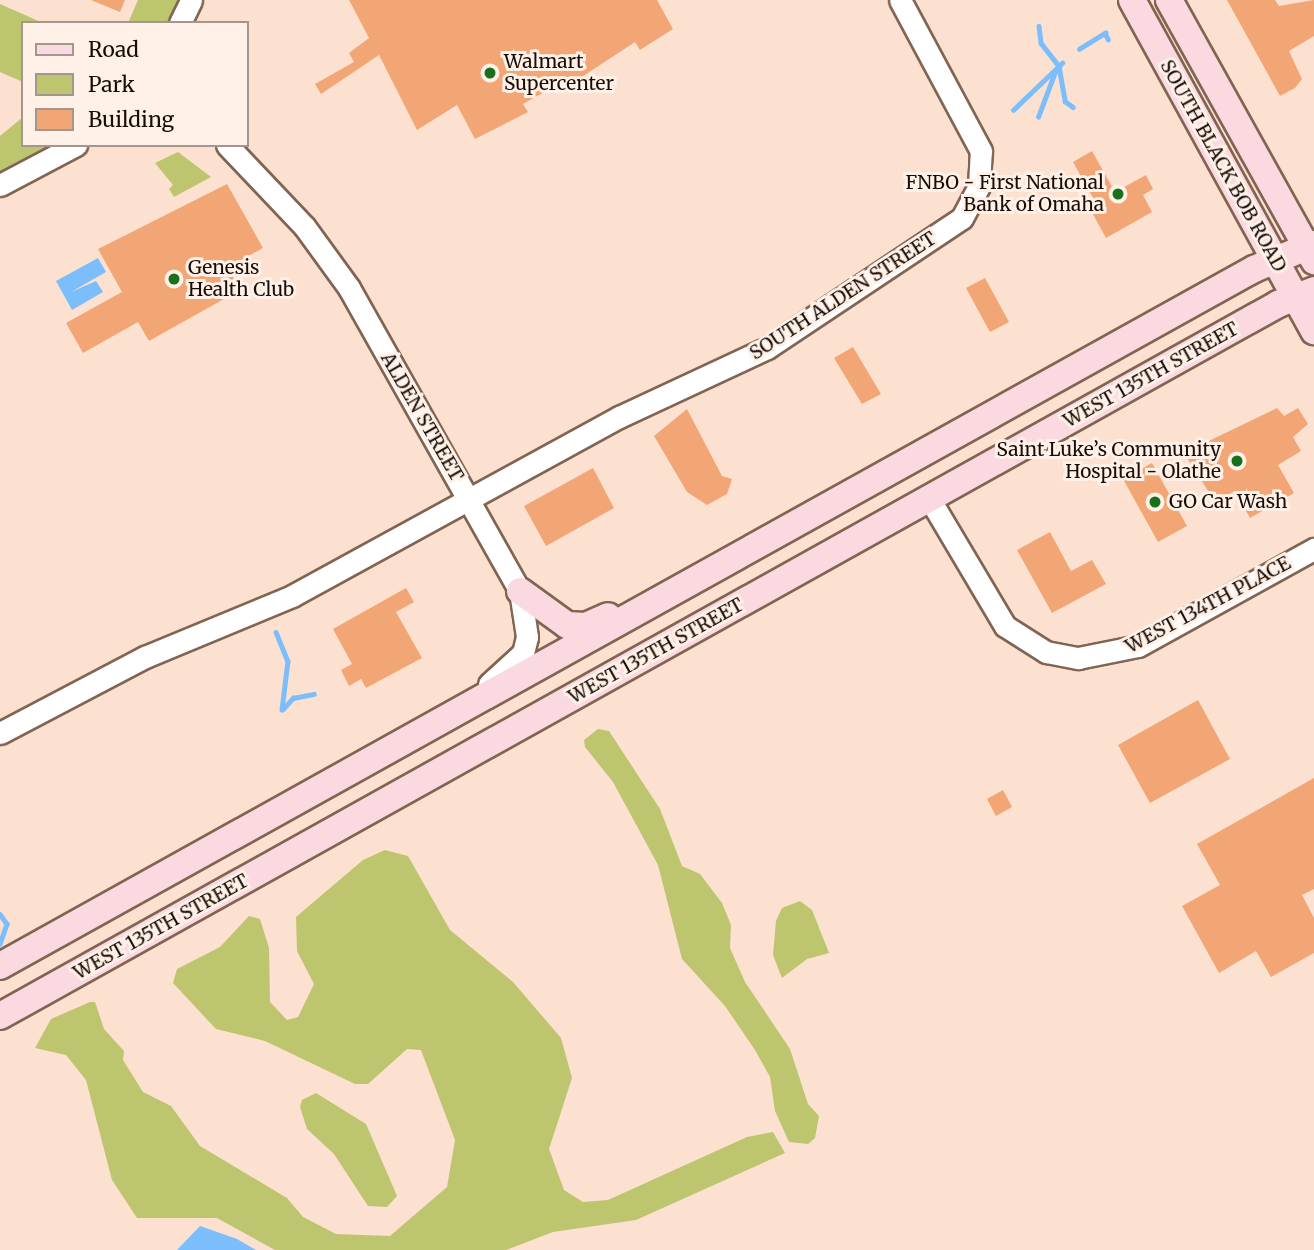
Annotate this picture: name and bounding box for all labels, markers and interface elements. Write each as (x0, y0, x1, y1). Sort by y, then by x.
legend (21, 21, 248, 147)
text: Road (88, 36, 139, 63)
place label: Walmart Supercenter (504, 51, 614, 95)
street label: SOUTH BLACK BOB ROAD (1155, 56, 1291, 276)
marker: Walmart Supercenter (482, 65, 498, 81)
text: Park (88, 71, 135, 98)
text: Building (88, 106, 174, 133)
place label: FNBO - First National Bank of Omaha (906, 172, 1104, 216)
marker: FNBO - First National Bank of Omaha (1110, 186, 1126, 202)
street label: SOUTH ALDEN STREET (745, 227, 941, 365)
place label: Genesis Health Club (188, 257, 294, 301)
marker: Genesis Health Club (166, 271, 182, 287)
street label: WEST 135TH STREET (1060, 317, 1242, 433)
street label: ALDEN STREET (376, 348, 468, 486)
place label: Saint Luke’s Community Hospital - Olathe (997, 439, 1221, 483)
marker: Saint Luke’s Community Hospital - Olathe (1227, 451, 1247, 471)
place label: GO Car Wash (1169, 491, 1287, 513)
marker: GO Car Wash (1147, 494, 1163, 510)
street label: WEST 134TH PLACE (1122, 552, 1294, 658)
street label: WEST 135TH STREET (565, 593, 747, 709)
street label: WEST 135TH STREET (70, 869, 252, 985)

